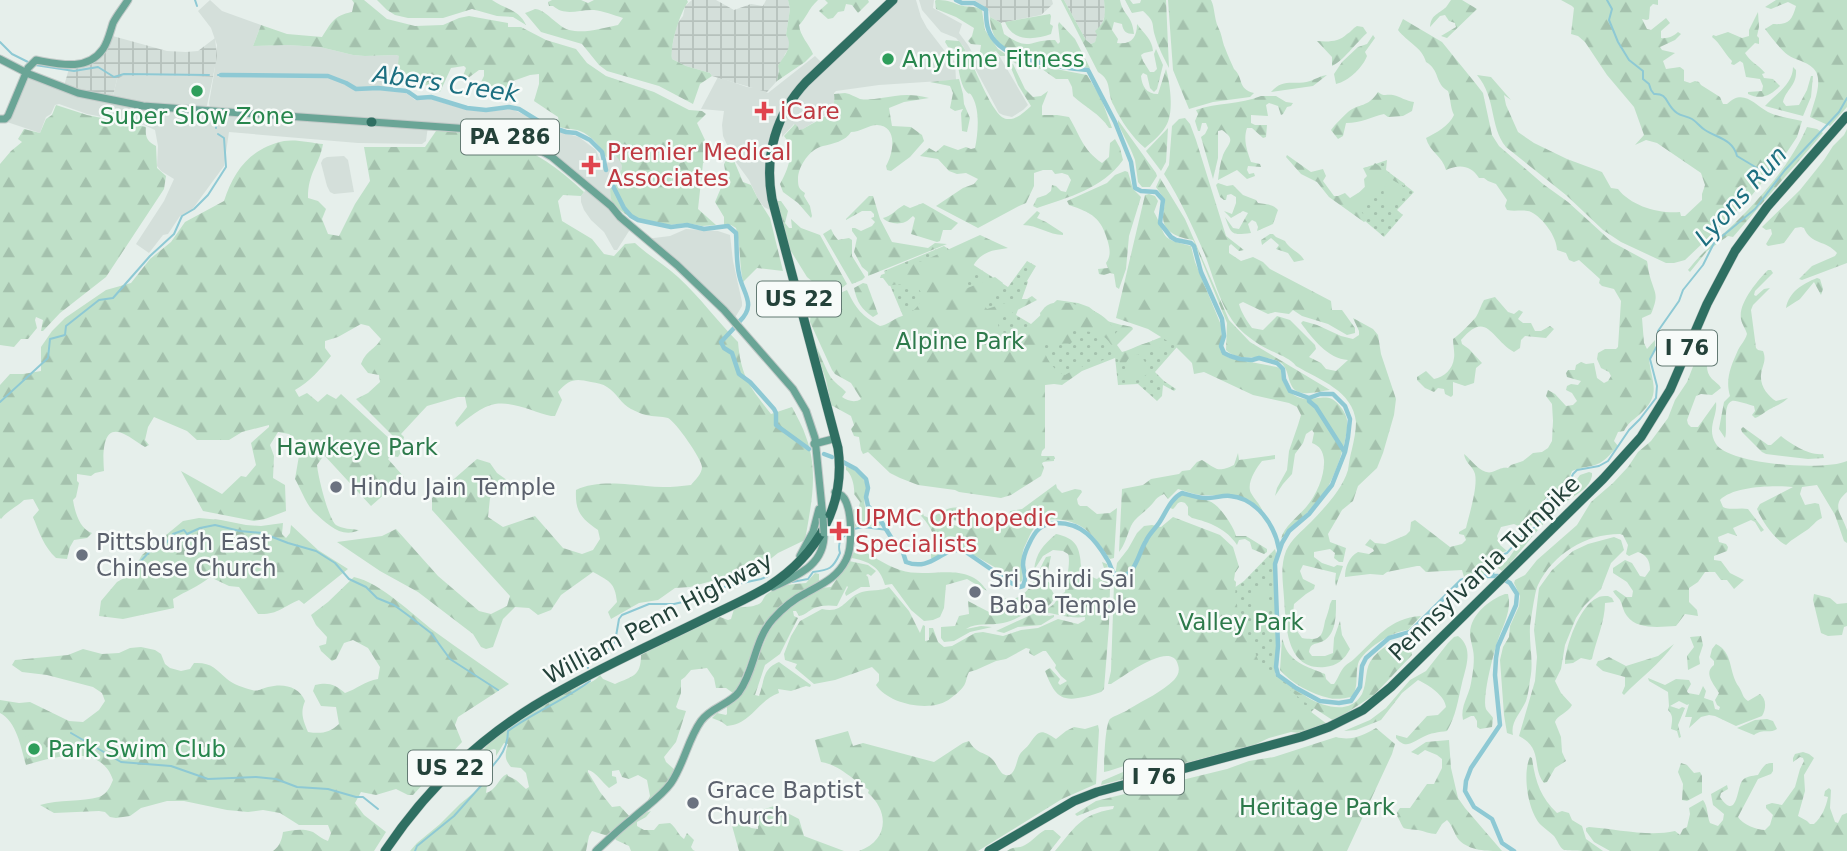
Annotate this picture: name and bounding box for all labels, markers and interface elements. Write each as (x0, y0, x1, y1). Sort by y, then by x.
place label: Anytime Fitness (902, 46, 1085, 72)
marker: Anytime Fitness (880, 51, 896, 67)
water label: Abers Creek (370, 60, 522, 108)
marker: Super Slow Zone (189, 83, 205, 99)
place label: iCare (780, 98, 840, 124)
marker: iCare (754, 101, 774, 121)
place label: Super Slow Zone (100, 103, 294, 129)
road number: PA 286 (461, 120, 559, 154)
place label: Premier Medical Associates (607, 139, 791, 191)
water label: Lyons Run (1689, 141, 1793, 251)
marker: Premier Medical Associates (581, 155, 601, 175)
road number: US 22 (757, 282, 841, 316)
park label: Alpine Park (896, 328, 1025, 354)
road number: I 76 (1657, 330, 1717, 366)
park label: Hawkeye Park (276, 434, 438, 460)
street label: Pennsylvania Turnpike (1383, 470, 1585, 666)
place label: Hindu Jain Temple (350, 474, 556, 500)
marker: Hindu Jain Temple (328, 479, 344, 495)
place label: UPMC Orthopedic Specialists (855, 505, 1057, 557)
marker: UPMC Orthopedic Specialists (829, 521, 849, 541)
place label: Pittsburgh East Chinese Church (96, 529, 277, 581)
marker: Pittsburgh East Chinese Church (74, 547, 90, 563)
street label: William Penn Highway (539, 547, 777, 689)
place label: Sri Shirdi Sai Baba Temple (989, 566, 1137, 618)
marker: Sri Shirdi Sai Baba Temple (967, 584, 983, 600)
park label: Valley Park (1178, 609, 1304, 635)
place label: Park Swim Club (48, 736, 226, 762)
marker: Park Swim Club (26, 741, 42, 757)
road number: US 22 (408, 750, 492, 786)
road number: I 76 (1124, 760, 1184, 794)
place label: Grace Baptist Church (707, 777, 863, 829)
park label: Heritage Park (1239, 794, 1396, 820)
marker: Grace Baptist Church (685, 795, 701, 811)

